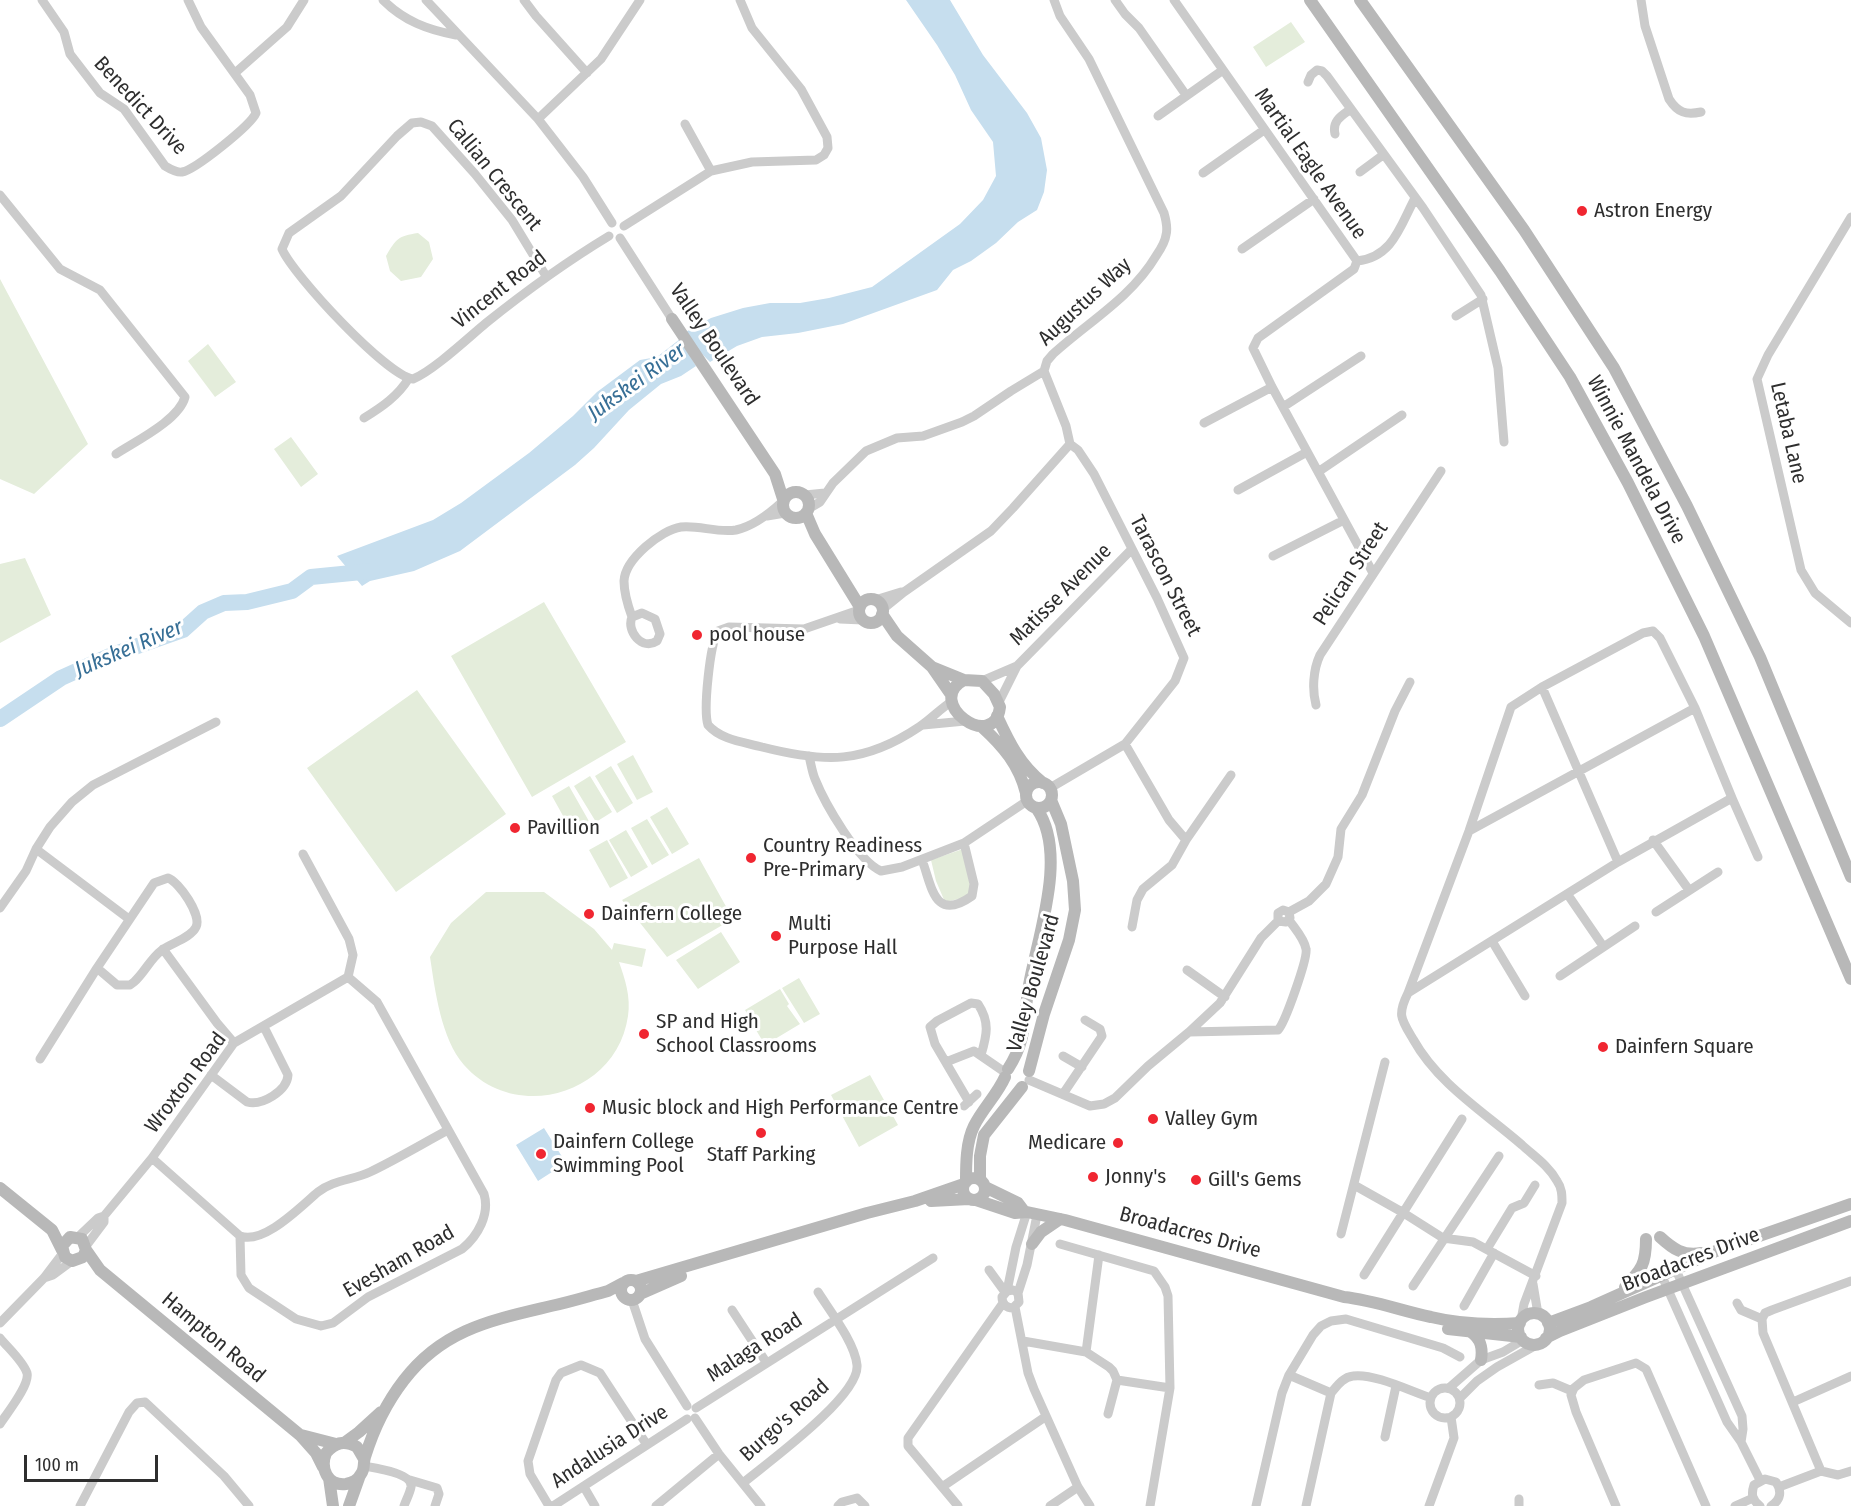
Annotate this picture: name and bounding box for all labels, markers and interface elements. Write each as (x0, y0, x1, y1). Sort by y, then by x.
street label: Benedict Drive (88, 52, 192, 160)
street label: Martial Eagle Avenue (1248, 84, 1372, 244)
street label: Callian Crescent (441, 114, 547, 236)
place label: Astron Energy (1594, 198, 1712, 224)
marker: Astron Energy (1575, 204, 1589, 218)
street label: Vincent Road (448, 245, 552, 335)
street label: Augustus Way (1033, 253, 1137, 351)
street label: Valley Boulevard (664, 279, 764, 411)
water label: Jukskei River (583, 338, 691, 426)
street label: Winnie Mandela Drive (1581, 372, 1691, 548)
street label: Letaba Lane (1764, 380, 1812, 486)
street label: Tarascon Street (1124, 511, 1206, 641)
street label: Pelican Street (1308, 518, 1394, 630)
street label: Matisse Avenue (1005, 539, 1117, 651)
water label: Jukskei River (71, 614, 187, 684)
place label: pool house (709, 622, 805, 648)
marker: pool house (690, 628, 704, 642)
place label: Pavillion (527, 815, 600, 841)
marker: Pavillion (508, 821, 522, 835)
place label: Country Readiness Pre-Primary (763, 833, 922, 883)
marker: Country Readiness Pre-Primary (744, 851, 758, 865)
place label: Dainfern College (601, 901, 742, 927)
marker: Dainfern College (582, 907, 596, 921)
place label: Multi Purpose Hall (788, 911, 897, 961)
street label: Valley Boulevard (1002, 911, 1066, 1055)
marker: Multi Purpose Hall (769, 929, 783, 943)
place label: SP and High School Classrooms (656, 1009, 817, 1059)
marker: SP and High School Classrooms (637, 1027, 651, 1041)
street label: Wroxton Road (140, 1028, 232, 1138)
place label: Dainfern Square (1615, 1034, 1754, 1060)
marker: Dainfern Square (1596, 1040, 1610, 1054)
place label: Music block and High Performance Centre (602, 1095, 959, 1121)
marker: Music block and High Performance Centre (583, 1101, 597, 1115)
place label: Valley Gym (1165, 1106, 1258, 1132)
marker: Valley Gym (1146, 1112, 1160, 1126)
marker: Staff Parking (754, 1126, 768, 1140)
place label: Dainfern College Swimming Pool (553, 1129, 694, 1179)
place label: Medicare (1028, 1130, 1106, 1156)
marker: Medicare (1111, 1136, 1125, 1150)
place label: Staff Parking (707, 1142, 815, 1168)
marker: Dainfern College Swimming Pool (534, 1147, 548, 1161)
place label: Jonny's (1105, 1164, 1166, 1190)
place label: Gill's Gems (1208, 1167, 1302, 1193)
marker: Jonny's (1086, 1170, 1100, 1184)
marker: Gill's Gems (1189, 1173, 1203, 1187)
street label: Broadacres Drive (1117, 1202, 1263, 1264)
street label: Evesham Road (339, 1220, 459, 1304)
street label: Broadacres Drive (1619, 1222, 1763, 1298)
street label: Hampton Road (156, 1287, 270, 1389)
street label: Malaga Road (703, 1308, 807, 1388)
street label: Burgo's Road (735, 1374, 835, 1468)
street label: Andalusia Drive (547, 1400, 673, 1494)
scale bar (27, 1443, 160, 1481)
text: 100 m (35, 1454, 79, 1476)

